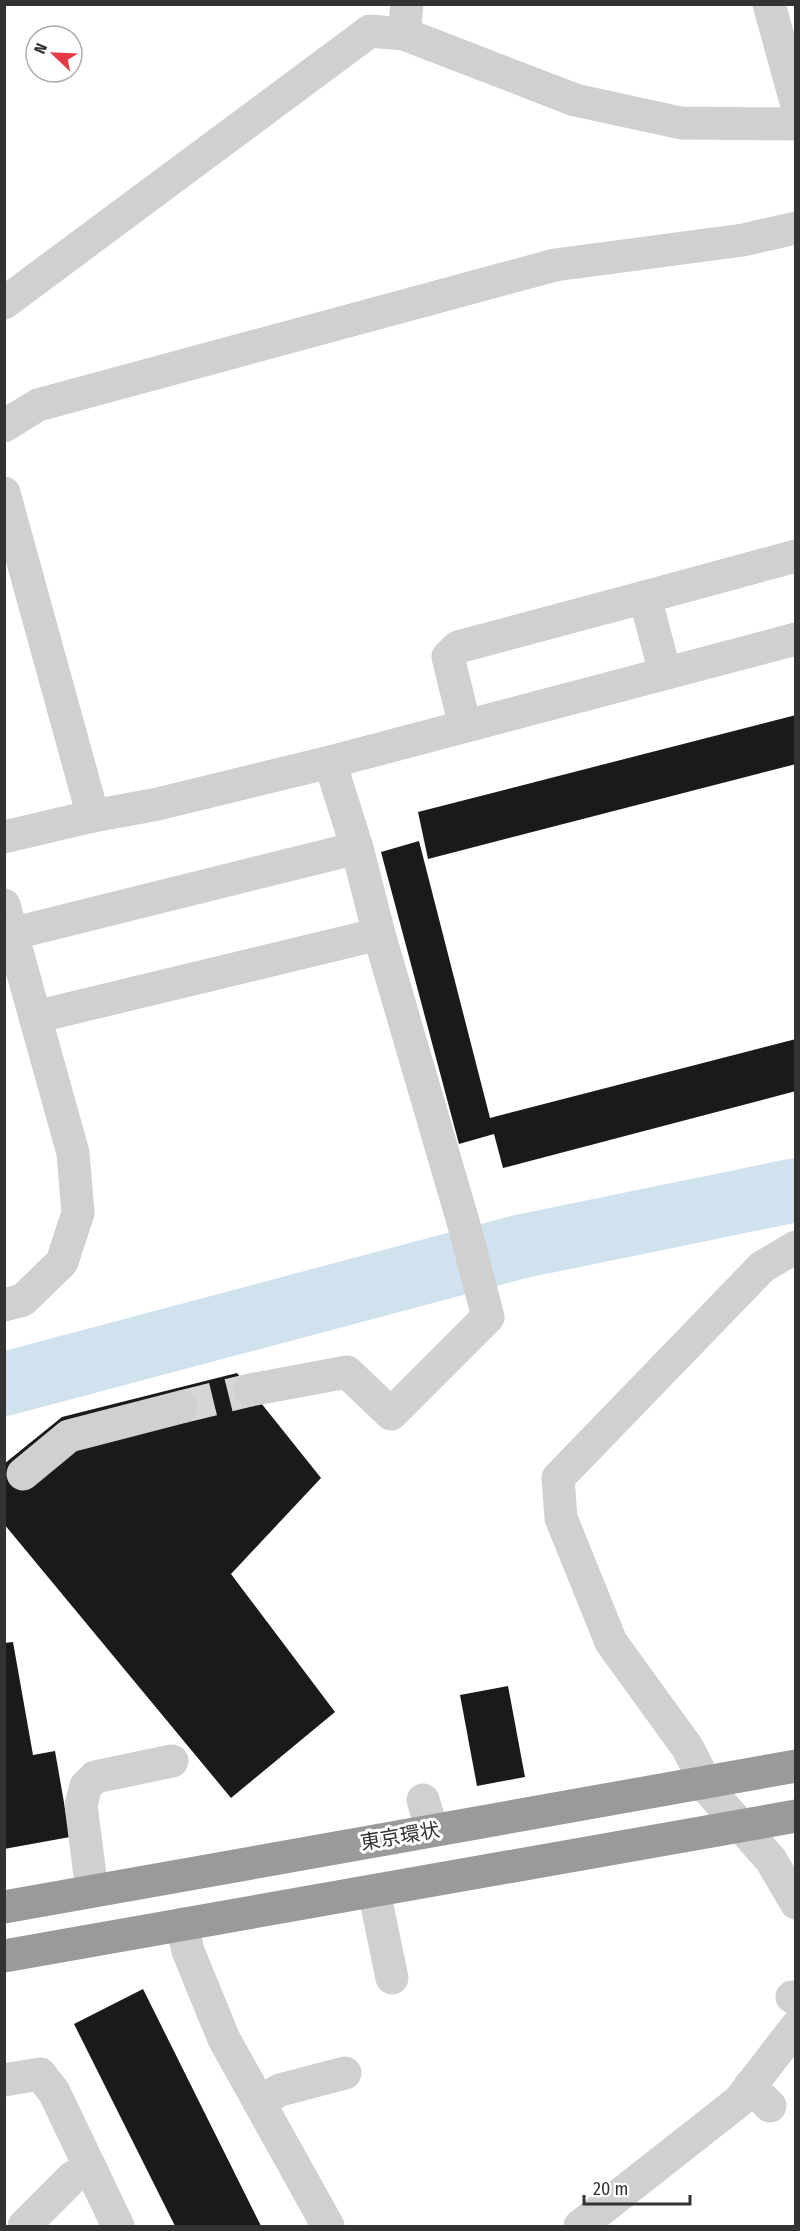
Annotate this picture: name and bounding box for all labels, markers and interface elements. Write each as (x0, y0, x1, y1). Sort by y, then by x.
north arrow (24, 24, 84, 84)
text: N (30, 40, 51, 56)
street label: 東京環状 (359, 1817, 441, 1855)
scale bar (584, 2168, 690, 2206)
text: 20 m (593, 2178, 628, 2200)

